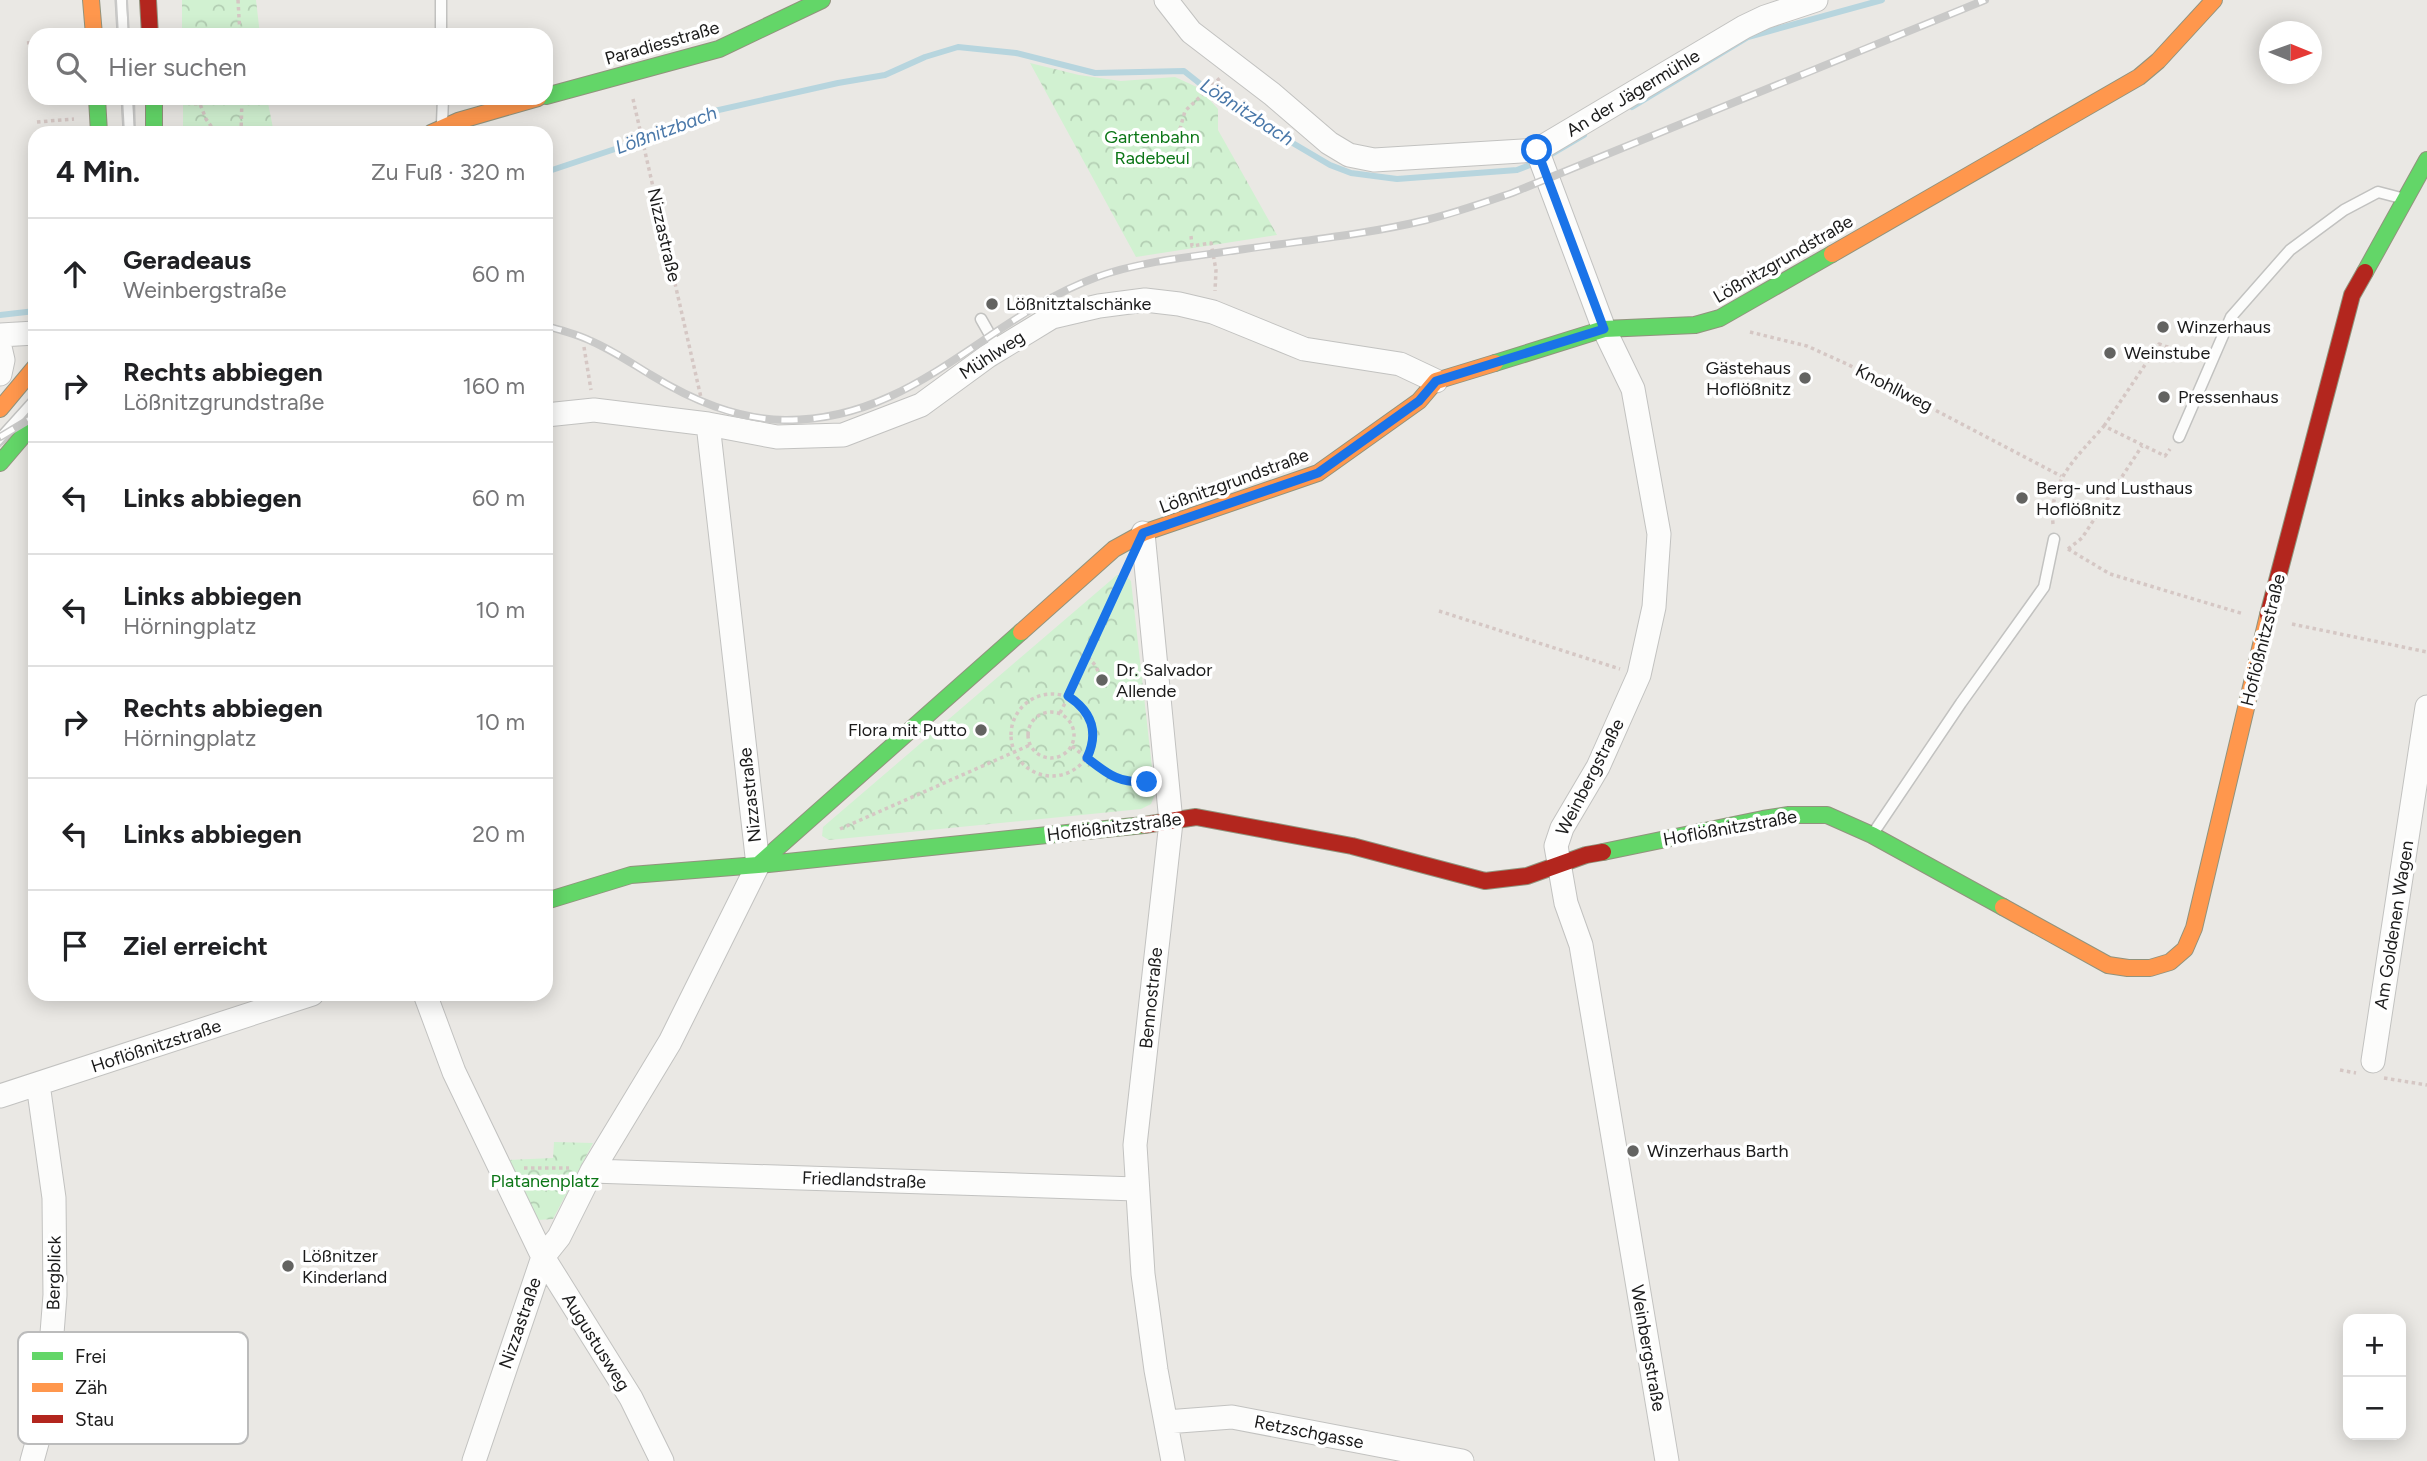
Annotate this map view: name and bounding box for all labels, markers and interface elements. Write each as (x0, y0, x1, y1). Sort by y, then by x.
street label: Paradiesstraße (602, 16, 722, 70)
north arrow (2259, 21, 2322, 84)
search box (28, 28, 553, 105)
street label: An der Jägermühle (1562, 44, 1704, 141)
icon: search (52, 48, 90, 86)
text: Hier suchen (108, 51, 247, 83)
water label: Lößnitzbach (1196, 73, 1298, 151)
water label: Lößnitzbach (612, 101, 720, 159)
park label: Gartenbahn Radebeul (1104, 126, 1200, 169)
route start (1521, 134, 1552, 165)
text: 4 Min. (56, 153, 140, 190)
text: Zu Fuß · 320 m (371, 158, 525, 186)
street label: Nizzastraße (643, 186, 685, 284)
street label: Lößnitzgrundstraße (1709, 210, 1857, 308)
text: Geradeaus (123, 244, 251, 276)
icon: ahead (56, 255, 94, 293)
text: 60 m (472, 260, 525, 288)
text: Weinbergstraße (123, 276, 287, 304)
place label: Lößnitztalschänke (1006, 293, 1152, 315)
marker: Lößnitztalschänke (984, 296, 1000, 312)
place label: Winzerhaus (2177, 316, 2271, 338)
marker: Winzerhaus (2155, 319, 2171, 335)
street label: Mühlweg (955, 326, 1029, 384)
place label: Weinstube (2124, 342, 2210, 364)
marker: Weinstube (2102, 345, 2118, 361)
text: Rechts abbiegen (123, 356, 323, 388)
place label: Gästehaus Hoflößnitz (1706, 357, 1791, 400)
street label: Knohllweg (1852, 359, 1936, 417)
icon: right (56, 367, 94, 405)
marker: Gästehaus Hoflößnitz (1797, 370, 1813, 386)
text: 160 m (462, 372, 525, 400)
place label: Pressenhaus (2178, 386, 2279, 408)
text: Lößnitzgrundstraße (123, 388, 324, 416)
marker: Pressenhaus (2156, 389, 2172, 405)
street label: Lößnitzgrundstraße (1156, 444, 1312, 518)
place label: Berg- und Lusthaus Hoflößnitz (2036, 477, 2193, 520)
icon: left (56, 479, 94, 517)
text: Links abbiegen (123, 482, 302, 514)
text: 60 m (472, 484, 525, 512)
marker: Berg- und Lusthaus Hoflößnitz (2014, 490, 2030, 506)
street label: Hoflößnitzstraße (2236, 571, 2290, 708)
text: Links abbiegen (123, 580, 302, 612)
icon: left (56, 591, 94, 629)
text: 10 m (476, 596, 525, 624)
text: Hörningplatz (123, 612, 256, 640)
place label: Dr. Salvador Allende (1116, 659, 1212, 702)
marker: Dr. Salvador Allende (1094, 672, 1110, 688)
text: Rechts abbiegen (123, 692, 323, 724)
icon: right (56, 703, 94, 741)
text: 10 m (476, 708, 525, 736)
street label: Weinbergstraße (1551, 715, 1629, 839)
place label: Flora mit Putto (848, 719, 967, 741)
marker: Flora mit Putto (973, 722, 989, 738)
text: Hörningplatz (123, 724, 256, 752)
street label: Nizzastraße (734, 746, 766, 844)
route end (1131, 766, 1162, 797)
street label: Hoflößnitzstraße (1661, 805, 1799, 851)
street label: Hoflößnitzstraße (1045, 808, 1183, 846)
icon: left (56, 815, 94, 853)
text: Links abbiegen (123, 818, 302, 850)
text: 20 m (472, 820, 525, 848)
street label: Am Goldenen Wagen (2370, 839, 2418, 1011)
icon: arrive (56, 927, 94, 965)
text: Ziel erreicht (123, 930, 268, 962)
street label: Bennostraße (1135, 946, 1167, 1050)
street label: Hoflößnitzstraße (88, 1015, 224, 1077)
place label: Winzerhaus Barth (1647, 1140, 1788, 1162)
marker: Winzerhaus Barth (1625, 1143, 1641, 1159)
street label: Friedlandstraße (801, 1167, 927, 1193)
park label: Platanenplatz (491, 1170, 600, 1192)
street label: Bergblick (42, 1235, 66, 1311)
place label: Lößnitzer Kinderland (302, 1245, 387, 1288)
marker: Lößnitzer Kinderland (280, 1258, 296, 1274)
street label: Nizzastraße (494, 1274, 546, 1372)
street label: Weinbergstraße (1626, 1283, 1670, 1413)
street label: Augustusweg (557, 1289, 635, 1395)
map controls (2343, 1314, 2406, 1440)
button: + (2343, 1314, 2406, 1377)
legend (18, 1332, 248, 1444)
text: Frei (75, 1345, 106, 1368)
text: Zäh (75, 1376, 107, 1399)
button: − (2343, 1377, 2406, 1440)
text: Stau (75, 1408, 114, 1431)
street label: Retzschgasse (1252, 1411, 1366, 1453)

